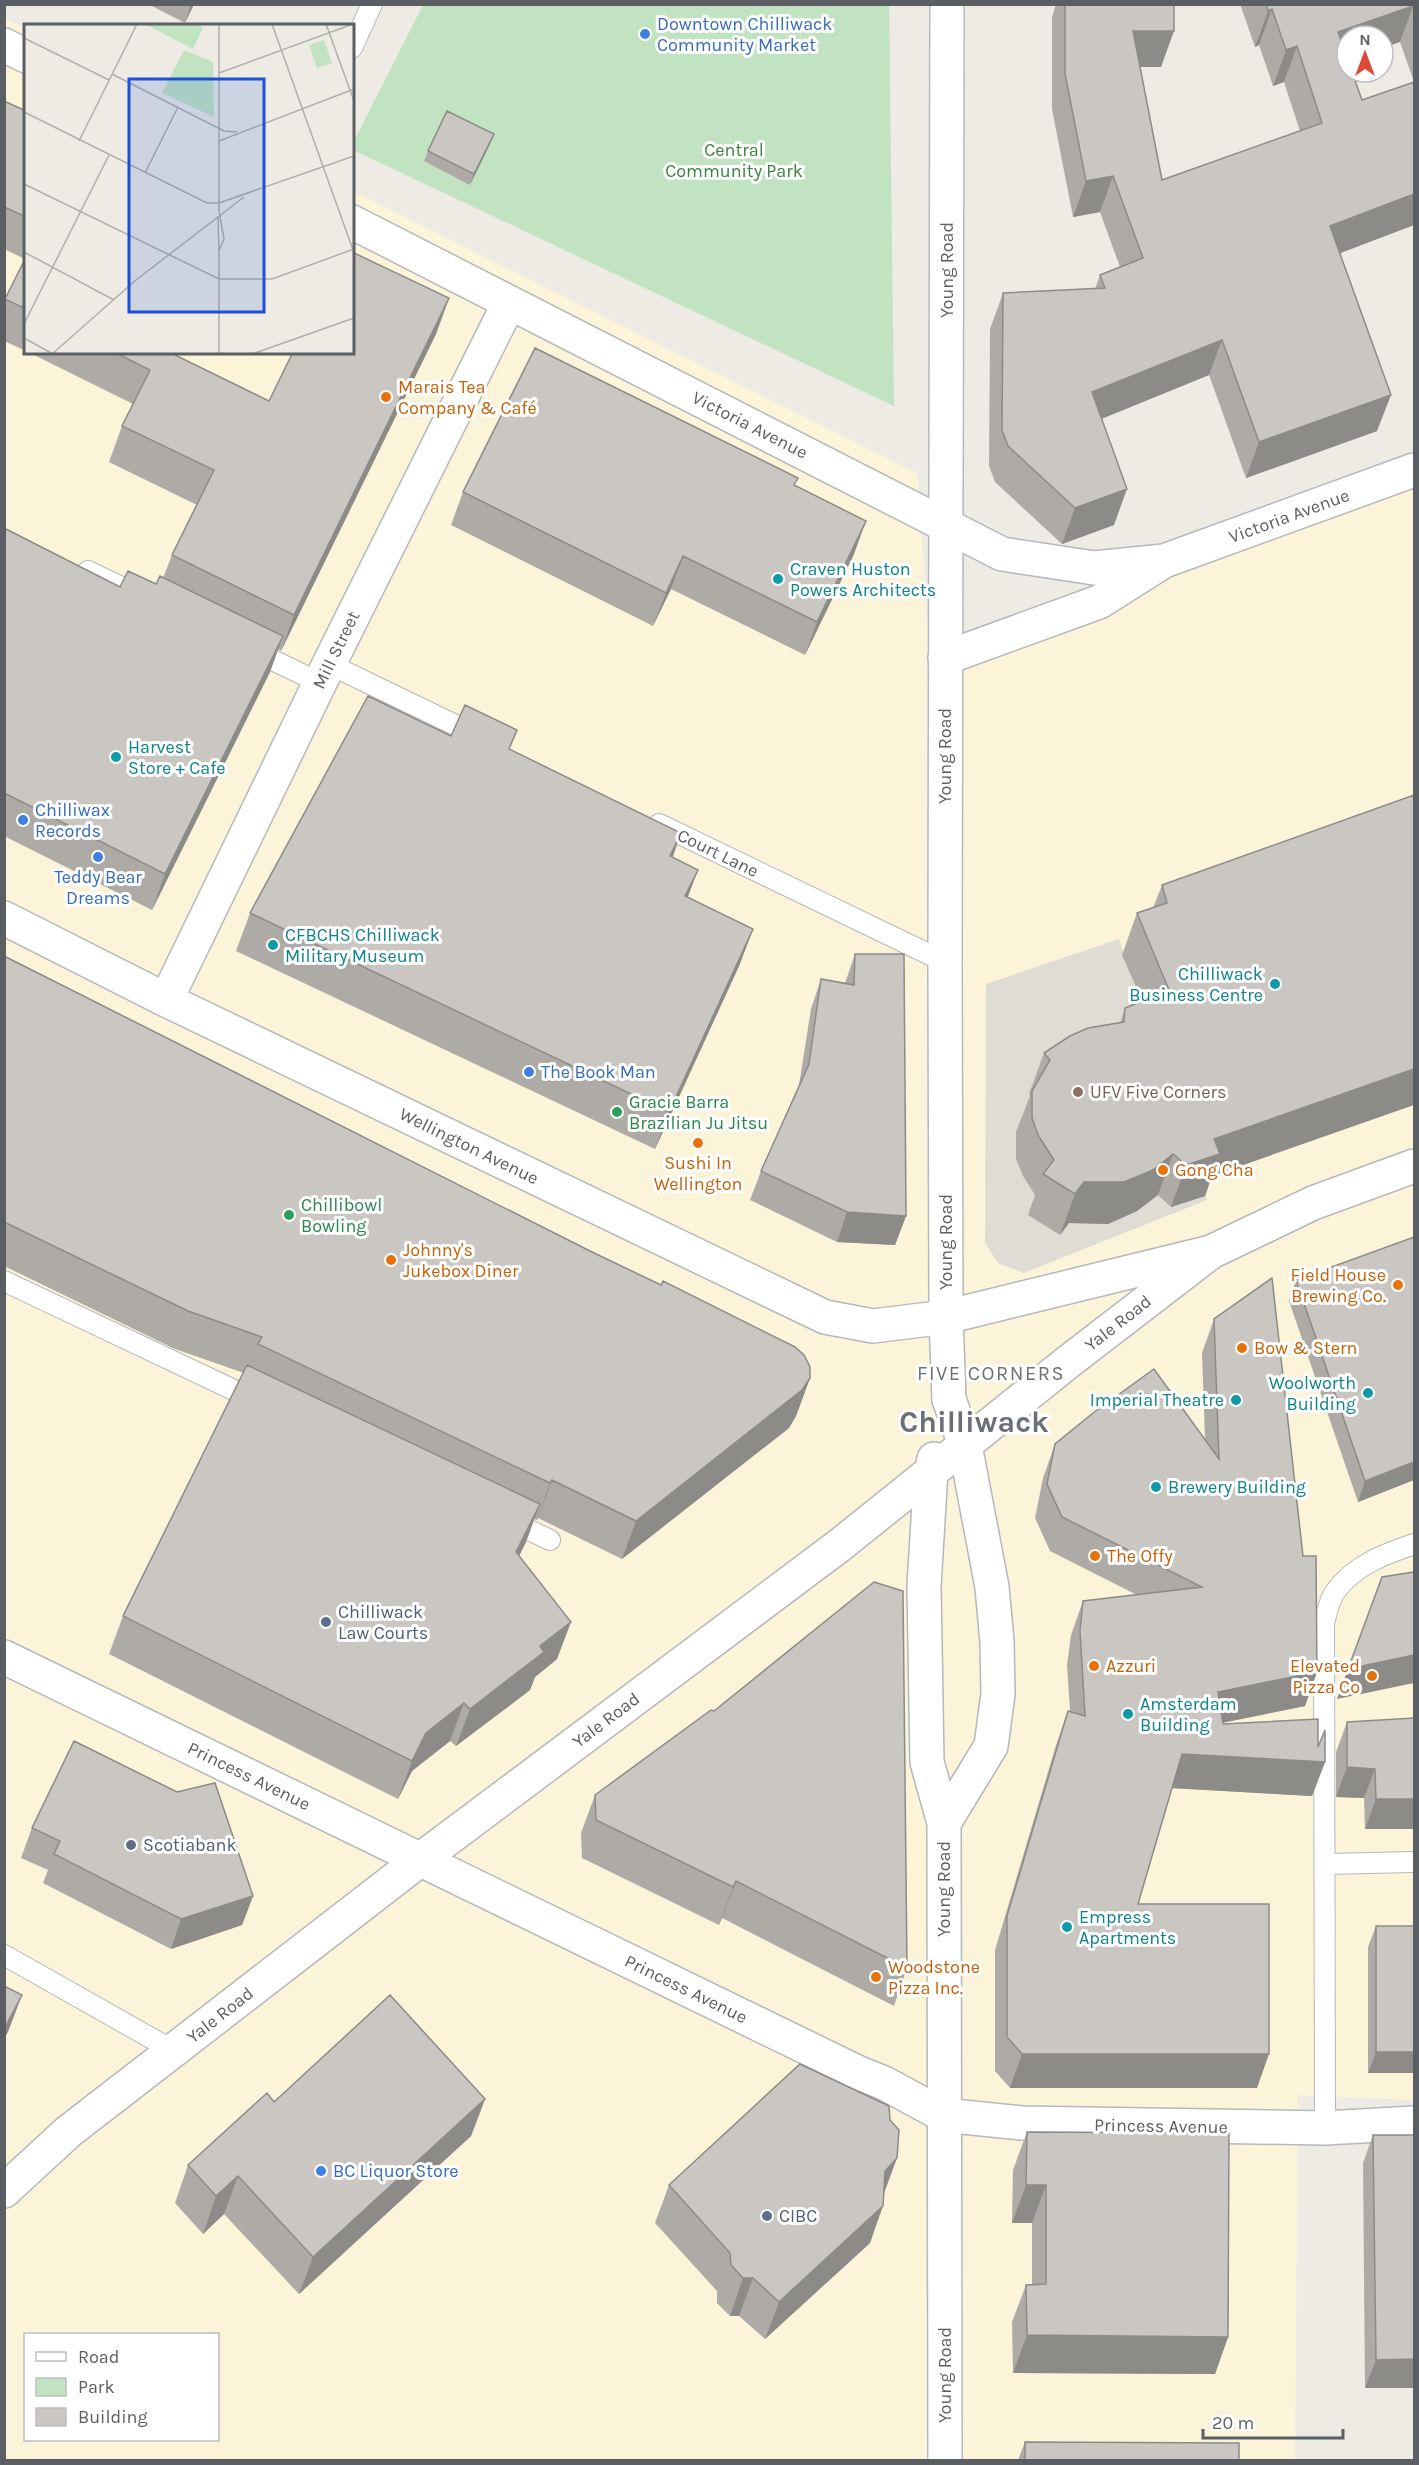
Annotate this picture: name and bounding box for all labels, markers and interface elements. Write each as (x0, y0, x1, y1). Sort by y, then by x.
place label: Downtown Chilliwack Community Market (657, 13, 833, 56)
inset map (24, 24, 354, 354)
north arrow (1335, 24, 1395, 84)
marker: Downtown Chilliwack Community Market (638, 27, 652, 41)
text: N (1359, 30, 1371, 49)
park label: Central Community Park (665, 139, 803, 182)
street label: Young Road (936, 222, 958, 318)
place label: Marais Tea Company & Café (398, 376, 537, 419)
street label: Victoria Avenue (689, 386, 811, 464)
marker: Marais Tea Company & Café (379, 390, 393, 404)
street label: Victoria Avenue (1226, 484, 1352, 548)
place label: Craven Huston Powers Architects (790, 558, 936, 601)
marker: Craven Huston Powers Architects (771, 572, 785, 586)
street label: Mill Street (308, 607, 364, 693)
street label: Young Road (934, 708, 956, 804)
place label: Harvest Store + Cafe (128, 736, 226, 779)
marker: Harvest Store + Cafe (109, 750, 123, 764)
place label: Chilliwax Records (35, 799, 110, 842)
marker: Chilliwax Records (16, 813, 30, 827)
street label: Court Lane (674, 824, 762, 882)
marker: Teddy Bear Dreams (91, 850, 105, 864)
place label: Teddy Bear Dreams (54, 866, 142, 909)
place label: CFBCHS Chilliwack Military Museum (285, 924, 440, 967)
marker: CFBCHS Chilliwack Military Museum (266, 938, 280, 952)
place label: Chilliwack Business Centre (1129, 963, 1263, 1006)
marker: Chilliwack Business Centre (1268, 977, 1282, 991)
place label: The Book Man (541, 1061, 656, 1083)
marker: The Book Man (522, 1065, 536, 1079)
place label: UFV Five Corners (1090, 1081, 1226, 1103)
marker: UFV Five Corners (1071, 1085, 1085, 1099)
place label: Gracie Barra Brazilian Ju Jitsu (629, 1091, 768, 1134)
street label: Wellington Avenue (396, 1103, 542, 1189)
marker: Gracie Barra Brazilian Ju Jitsu (610, 1105, 624, 1119)
marker: Sushi In Wellington (691, 1136, 705, 1150)
place label: Sushi In Wellington (654, 1152, 742, 1195)
place label: Gong Cha (1175, 1159, 1254, 1181)
marker: Gong Cha (1156, 1163, 1170, 1177)
place label: Chillibowl Bowling (301, 1194, 382, 1237)
street label: Young Road (935, 1194, 957, 1290)
marker: Chillibowl Bowling (282, 1208, 296, 1222)
place label: Johnny's Jukebox Diner (403, 1239, 519, 1282)
marker: Johnny's Jukebox Diner (384, 1253, 398, 1267)
place label: Field House Brewing Co. (1291, 1264, 1386, 1307)
marker: Field House Brewing Co. (1391, 1278, 1405, 1292)
street label: Yale Road (1080, 1290, 1156, 1356)
place label: Bow & Stern (1254, 1337, 1357, 1359)
marker: Bow & Stern (1235, 1341, 1249, 1355)
district label: FIVE CORNERS (917, 1362, 1065, 1385)
place label: Woolworth Building (1269, 1372, 1356, 1415)
marker: Woolworth Building (1361, 1386, 1375, 1400)
place label: Imperial Theatre (1090, 1389, 1224, 1411)
marker: Imperial Theatre (1229, 1393, 1243, 1407)
district label: Chilliwack (899, 1404, 1049, 1440)
place label: Brewery Building (1168, 1476, 1306, 1498)
marker: Brewery Building (1149, 1480, 1163, 1494)
place label: The Offy (1107, 1545, 1173, 1567)
marker: The Offy (1088, 1549, 1102, 1563)
place label: Chilliwack Law Courts (338, 1601, 428, 1644)
marker: Chilliwack Law Courts (319, 1615, 333, 1629)
place label: Azzuri (1106, 1655, 1156, 1677)
place label: Elevated Pizza Co (1290, 1655, 1360, 1698)
marker: Azzuri (1087, 1659, 1101, 1673)
marker: Elevated Pizza Co (1365, 1669, 1379, 1683)
street label: Yale Road (568, 1688, 644, 1752)
place label: Amsterdam Building (1140, 1693, 1237, 1736)
marker: Amsterdam Building (1121, 1707, 1135, 1721)
street label: Princess Avenue (184, 1737, 314, 1815)
place label: Scotiabank (143, 1834, 237, 1856)
marker: Scotiabank (124, 1838, 138, 1852)
street label: Young Road (933, 1841, 955, 1937)
place label: Empress Apartments (1079, 1906, 1176, 1949)
marker: Empress Apartments (1060, 1920, 1074, 1934)
street label: Princess Avenue (621, 1950, 751, 2028)
place label: Woodstone Pizza Inc. (888, 1956, 980, 1999)
marker: Woodstone Pizza Inc. (869, 1970, 883, 1984)
street label: Yale Road (182, 1982, 258, 2048)
street label: Princess Avenue (1094, 2114, 1228, 2138)
place label: BC Liquor Store (333, 2160, 459, 2182)
marker: BC Liquor Store (314, 2164, 328, 2178)
place label: CIBC (779, 2205, 817, 2227)
marker: CIBC (760, 2209, 774, 2223)
street label: Young Road (934, 2327, 956, 2423)
legend (24, 2333, 219, 2441)
text: Road (78, 2346, 119, 2368)
text: Park (78, 2376, 115, 2398)
scale bar (1203, 2402, 1342, 2440)
text: Building (78, 2406, 148, 2428)
text: 20 m (1212, 2412, 1254, 2434)

